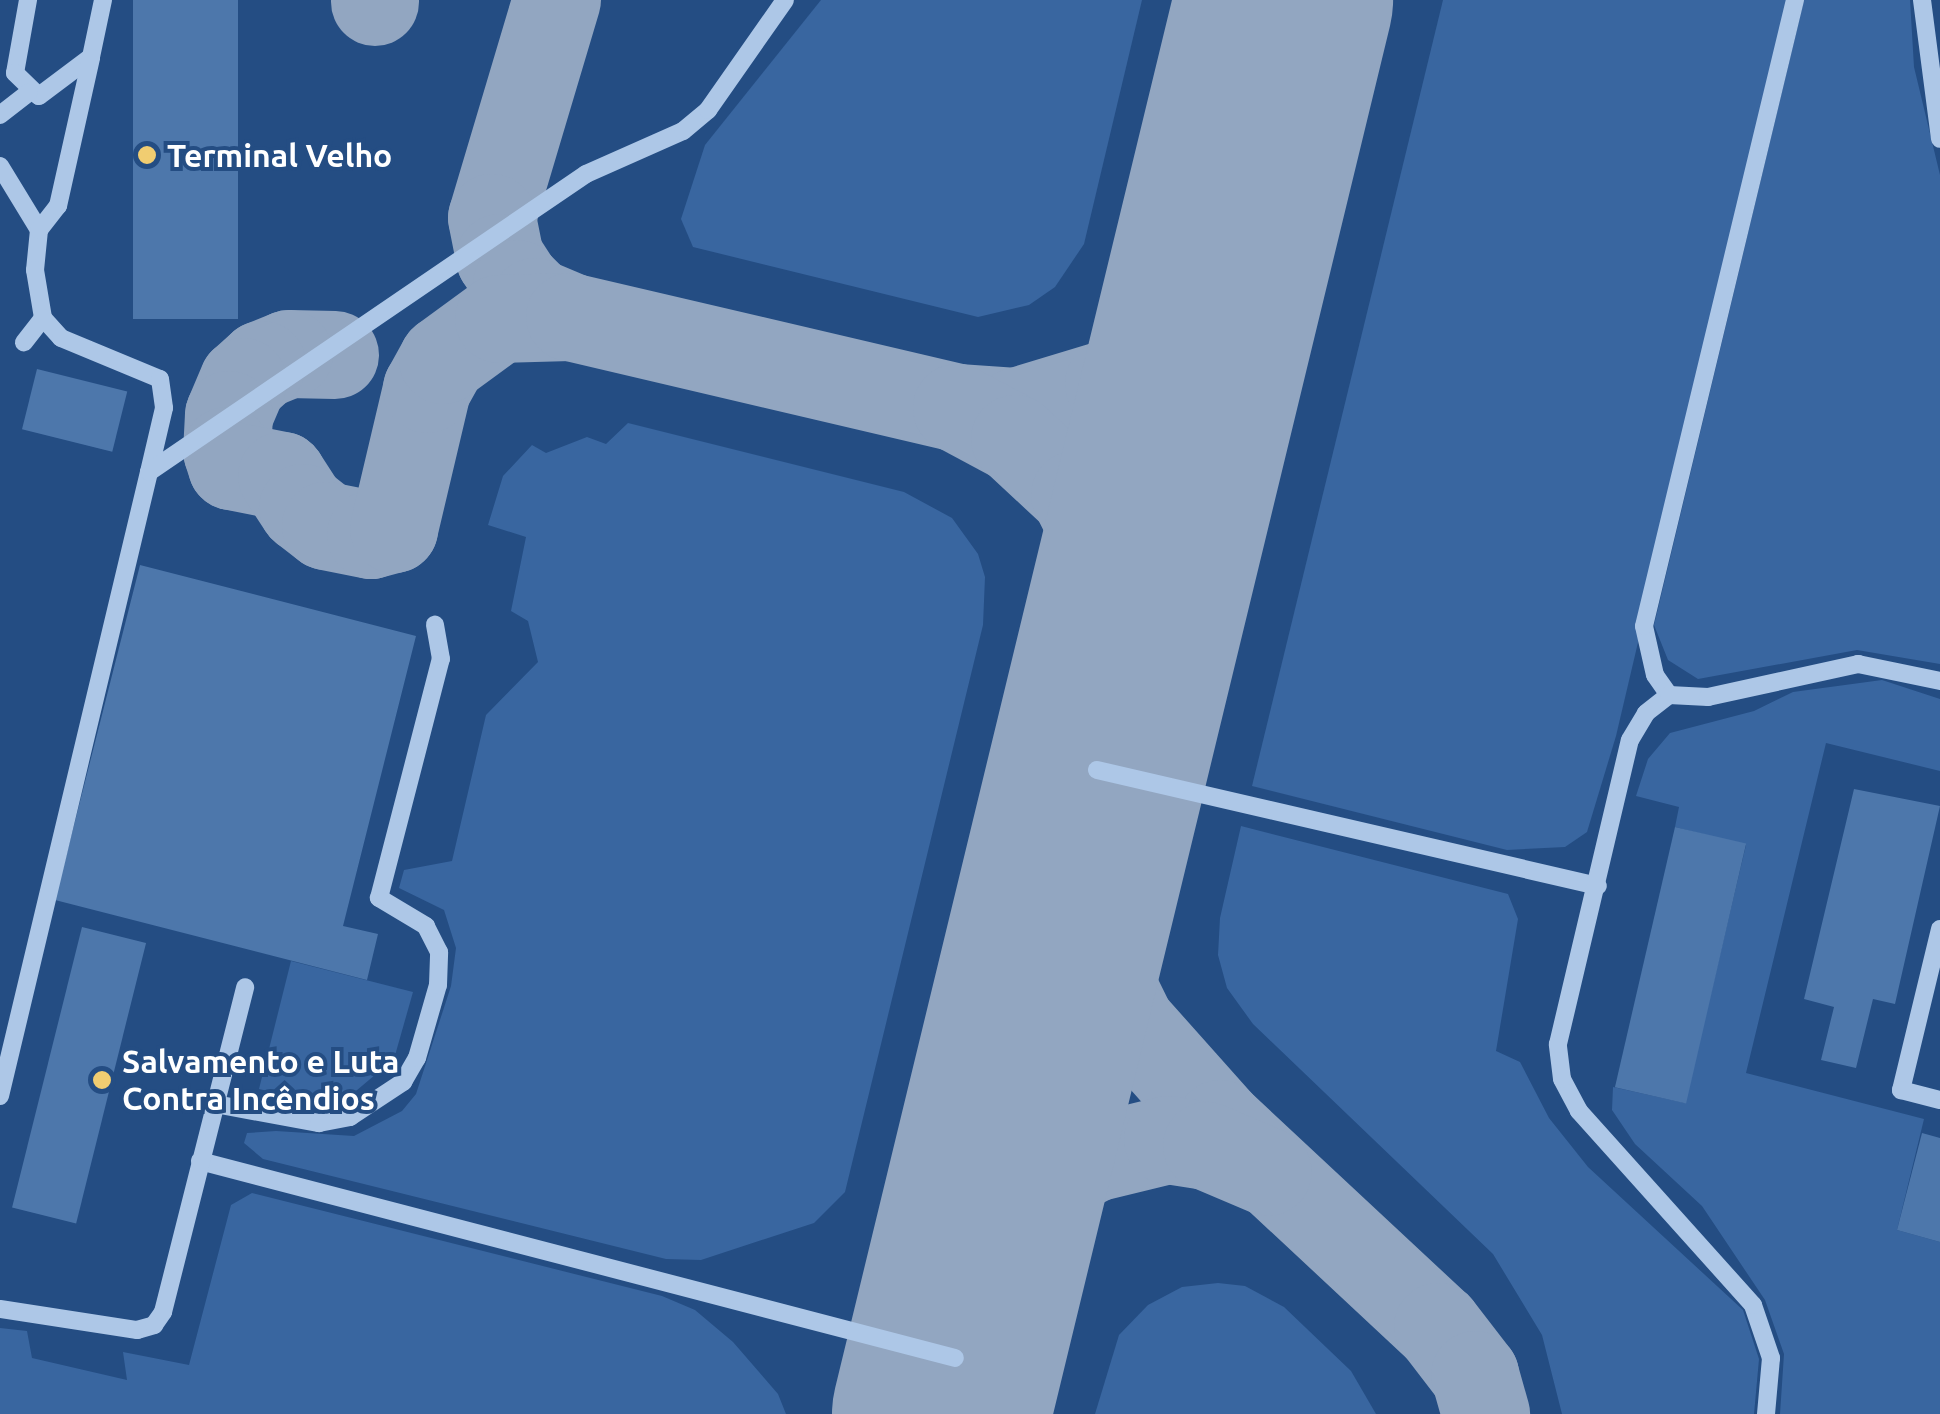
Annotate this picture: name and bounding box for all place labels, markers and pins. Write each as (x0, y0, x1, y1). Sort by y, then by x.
place label: Terminal Velho (167, 136, 392, 174)
marker: Terminal Velho (136, 144, 158, 166)
place label: Salvamento e Luta Contra Incêndios (122, 1043, 399, 1118)
marker: Salvamento e Luta Contra Incêndios (91, 1069, 113, 1091)

